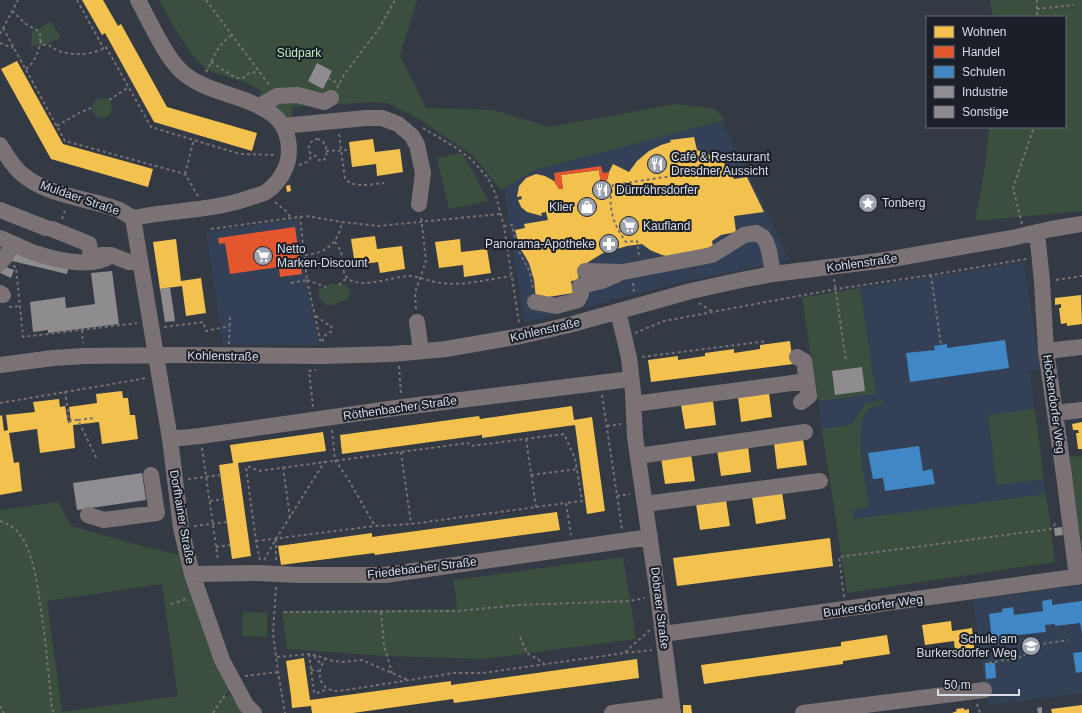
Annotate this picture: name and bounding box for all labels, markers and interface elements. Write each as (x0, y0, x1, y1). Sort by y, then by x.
legend (926, 16, 1066, 128)
text: Wohnen (962, 25, 1006, 39)
text: Handel (962, 45, 1000, 59)
park label: Südpark (277, 46, 322, 60)
text: Schulen (962, 65, 1005, 79)
text: Industrie (962, 85, 1008, 99)
text: Sonstige (962, 105, 1009, 119)
place label: Café & Restaurant Dresdner Aussicht (671, 150, 770, 178)
restaurant icon: Café & Restaurant Dresdner Aussicht (646, 153, 668, 175)
street label: Muldaer Straße (39, 178, 122, 218)
restaurant icon: Dürrröhrsdorfer (591, 179, 613, 201)
place label: Dürrröhrsdorfer (616, 183, 698, 197)
place icon: Tonberg (857, 192, 879, 214)
shop icon: Klier (576, 196, 598, 218)
place label: Tonberg (882, 196, 925, 210)
place label: Klier (549, 200, 573, 214)
supermarket icon: Kaufland (618, 215, 640, 237)
place label: Kaufland (643, 219, 690, 233)
pharmacy icon: Panorama-Apotheke (598, 233, 620, 255)
place label: Panorama-Apotheke (485, 237, 595, 251)
place label: Netto Marken-Discount (277, 242, 368, 270)
supermarket icon: Netto Marken-Discount (252, 245, 274, 267)
street label: Kohlenstraße (826, 251, 899, 275)
street label: Kohlenstraße (509, 315, 582, 345)
street label: Kohlenstraße (187, 348, 259, 364)
street label: Höckendorfer Weg (1040, 354, 1068, 454)
street label: Röthenbacher Straße (342, 393, 458, 423)
street label: Dorfhainer Straße (167, 469, 197, 565)
street label: Friedebacher Straße (367, 554, 478, 582)
street label: Döbraer Straße (648, 566, 672, 650)
street label: Burkersdorfer Weg (822, 592, 924, 620)
place label: Schule am Burkersdorfer Weg (917, 632, 1017, 660)
school or university icon: Schule am Burkersdorfer Weg (1020, 635, 1042, 657)
scale bar (938, 671, 1019, 697)
text: 50 m (944, 678, 971, 692)

